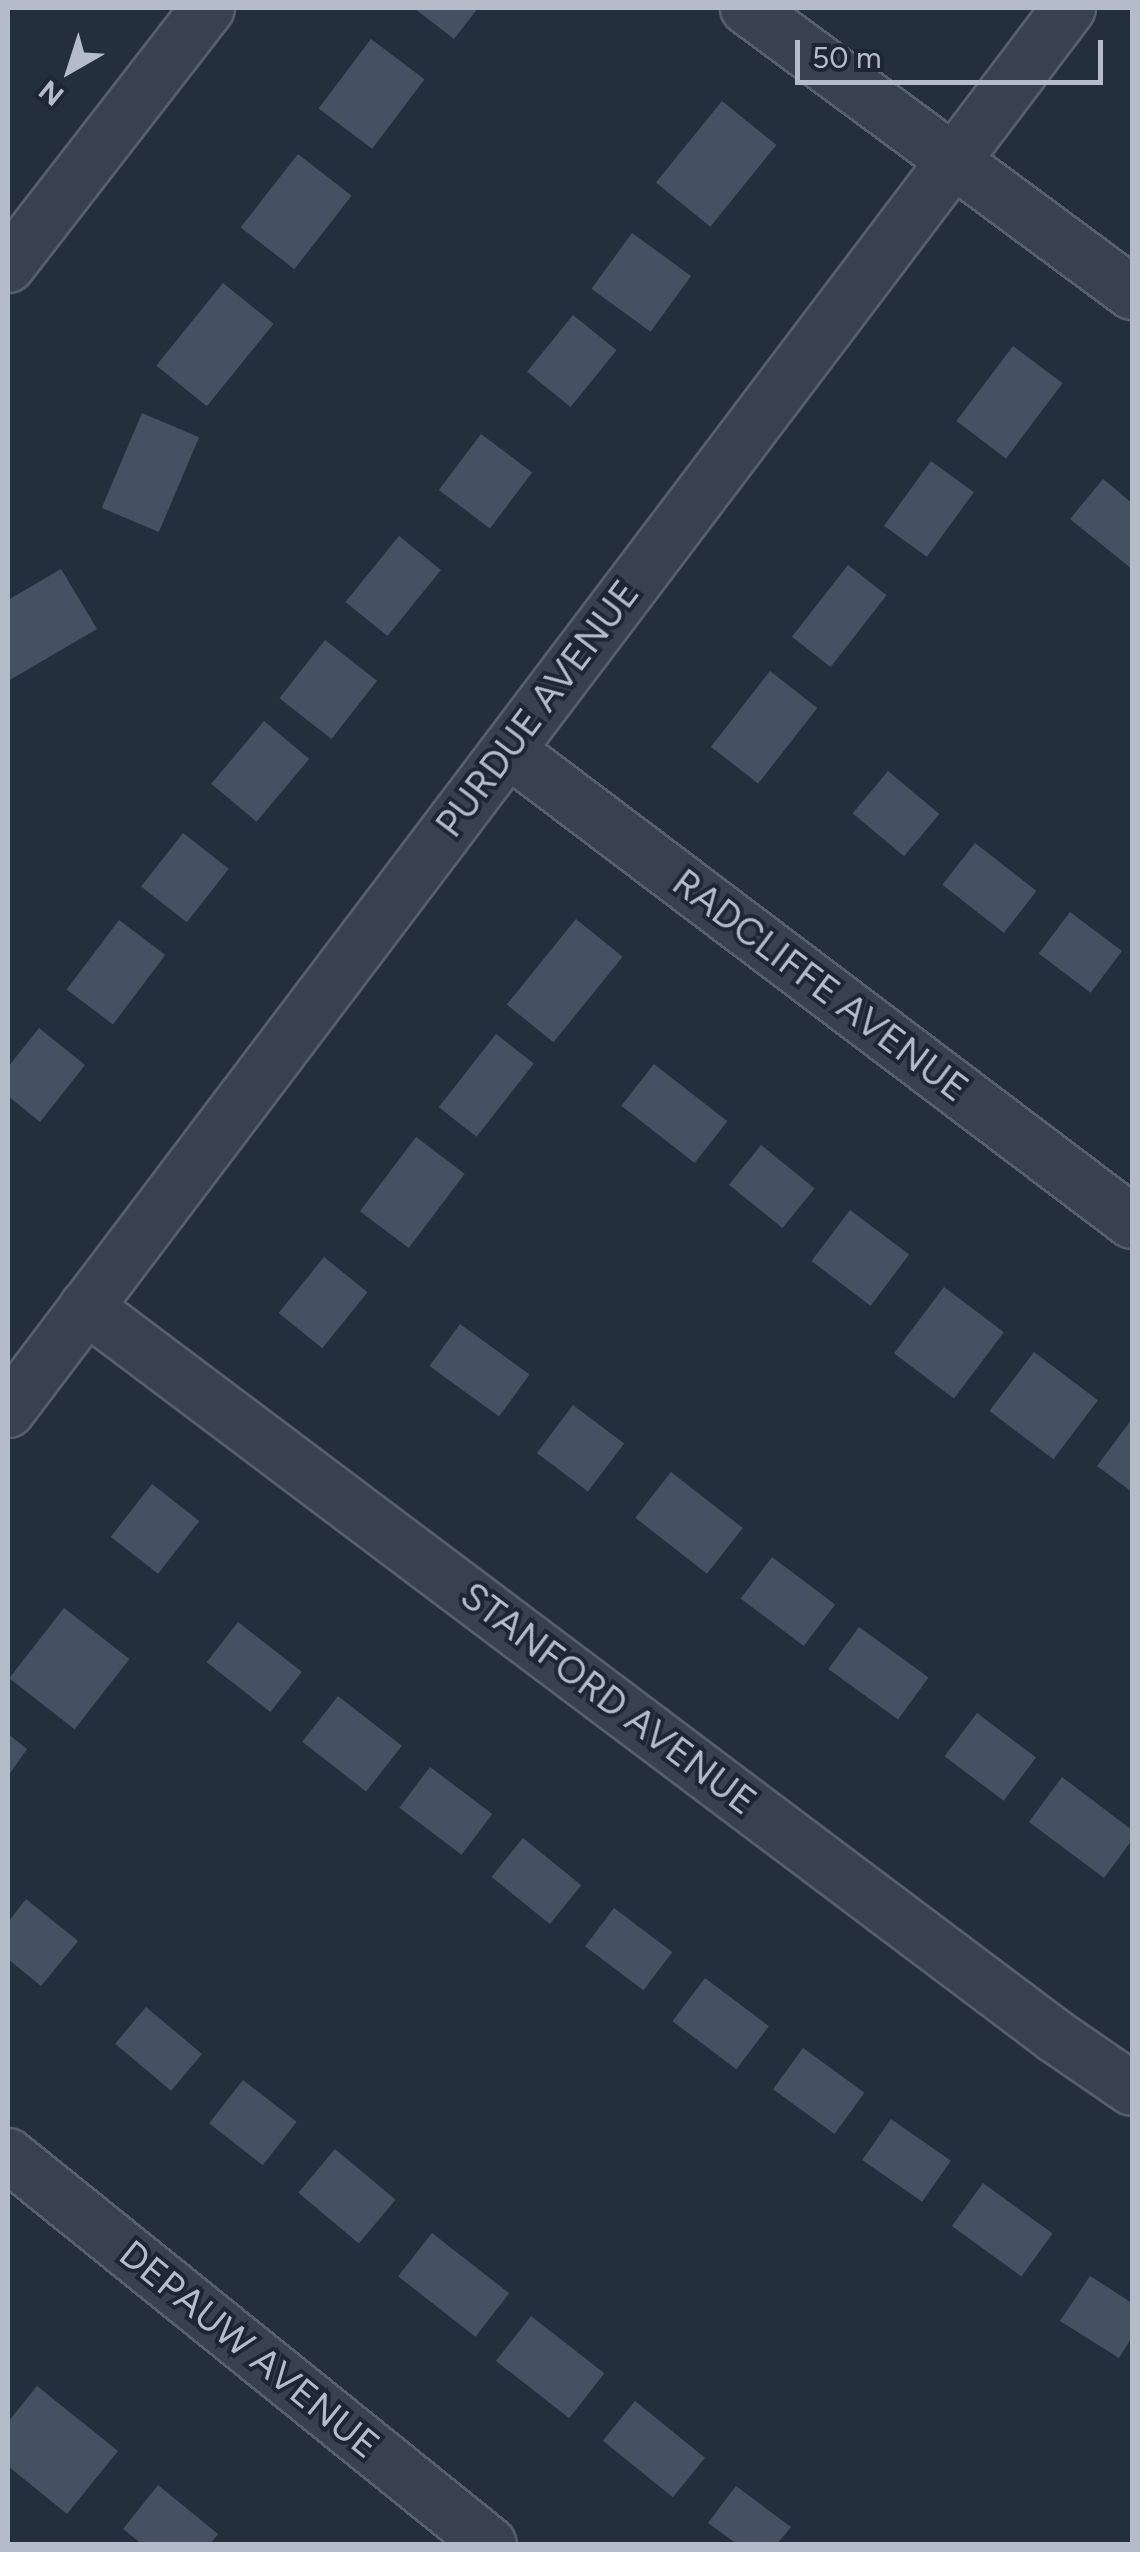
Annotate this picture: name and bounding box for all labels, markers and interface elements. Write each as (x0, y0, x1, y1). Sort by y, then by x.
north arrow (20, 20, 120, 120)
scale bar (800, 20, 1108, 82)
text: 50 m (812, 39, 881, 76)
text: N (32, 73, 70, 113)
street label: PURDUE AVENUE (427, 572, 649, 846)
street label: RADCLIFFE AVENUE (663, 860, 977, 1112)
street label: STANFORD AVENUE (451, 1573, 765, 1825)
street label: DEPAUW AVENUE (110, 2231, 388, 2469)

